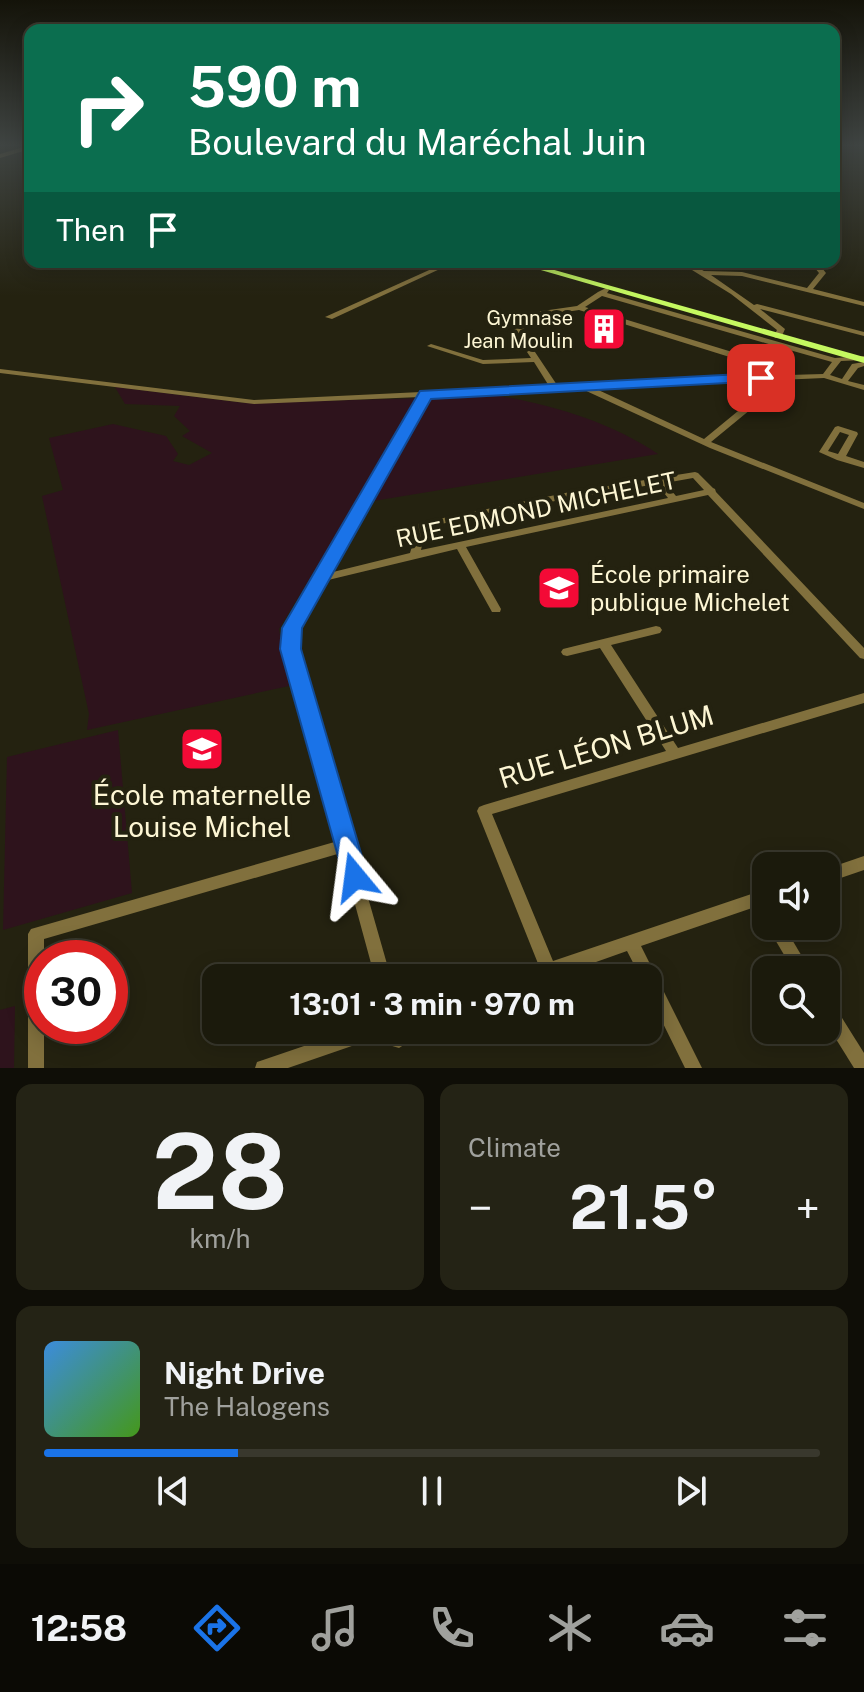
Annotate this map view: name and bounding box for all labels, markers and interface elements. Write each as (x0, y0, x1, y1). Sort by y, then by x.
text: 590 m (188, 54, 361, 120)
icon: right (56, 56, 160, 160)
text: Boulevard du Maréchal Juin (188, 121, 647, 163)
icon: arrive (141, 208, 185, 252)
text: Then (56, 212, 125, 248)
building icon: Gymnase Jean Moulin (580, 305, 628, 353)
place label: Gymnase Jean Moulin (463, 306, 573, 353)
pin (727, 344, 795, 412)
icon: arrive (739, 356, 783, 400)
street label: RUE EDMOND MICHELET (393, 466, 679, 552)
place label: École primaire publique Michelet (590, 560, 790, 616)
school or university icon: École primaire publique Michelet (535, 564, 583, 612)
street label: RUE LÉON BLUM (495, 698, 717, 794)
school or university icon: École maternelle Louise Michel (178, 725, 226, 773)
place label: École maternelle Louise Michel (93, 778, 311, 843)
position arrow (313, 835, 397, 919)
map controls (752, 852, 840, 1044)
button: sound (752, 852, 840, 940)
speed limit sign: 30 (24, 940, 128, 1044)
button: search (752, 956, 840, 1044)
text: 13:01 · 3 min · 970 m (289, 986, 575, 1022)
text: 28 (152, 1110, 288, 1232)
text: Climate (468, 1132, 561, 1163)
text: 21.5° (570, 1172, 718, 1243)
text: − (468, 1182, 492, 1234)
text: + (796, 1182, 820, 1234)
text: km/h (189, 1223, 251, 1254)
text: Night Drive (164, 1355, 325, 1391)
text: The Halogens (164, 1391, 330, 1422)
icon: previous (151, 1469, 195, 1513)
icon: pause (410, 1469, 454, 1513)
icon: next (669, 1469, 713, 1513)
icon: directions (189, 1600, 245, 1656)
icon: music (307, 1600, 363, 1656)
icon: phone (424, 1600, 480, 1656)
icon: climate (542, 1600, 598, 1656)
icon: car (659, 1600, 715, 1656)
icon: filters (777, 1600, 833, 1656)
text: 12:58 (31, 1607, 127, 1649)

